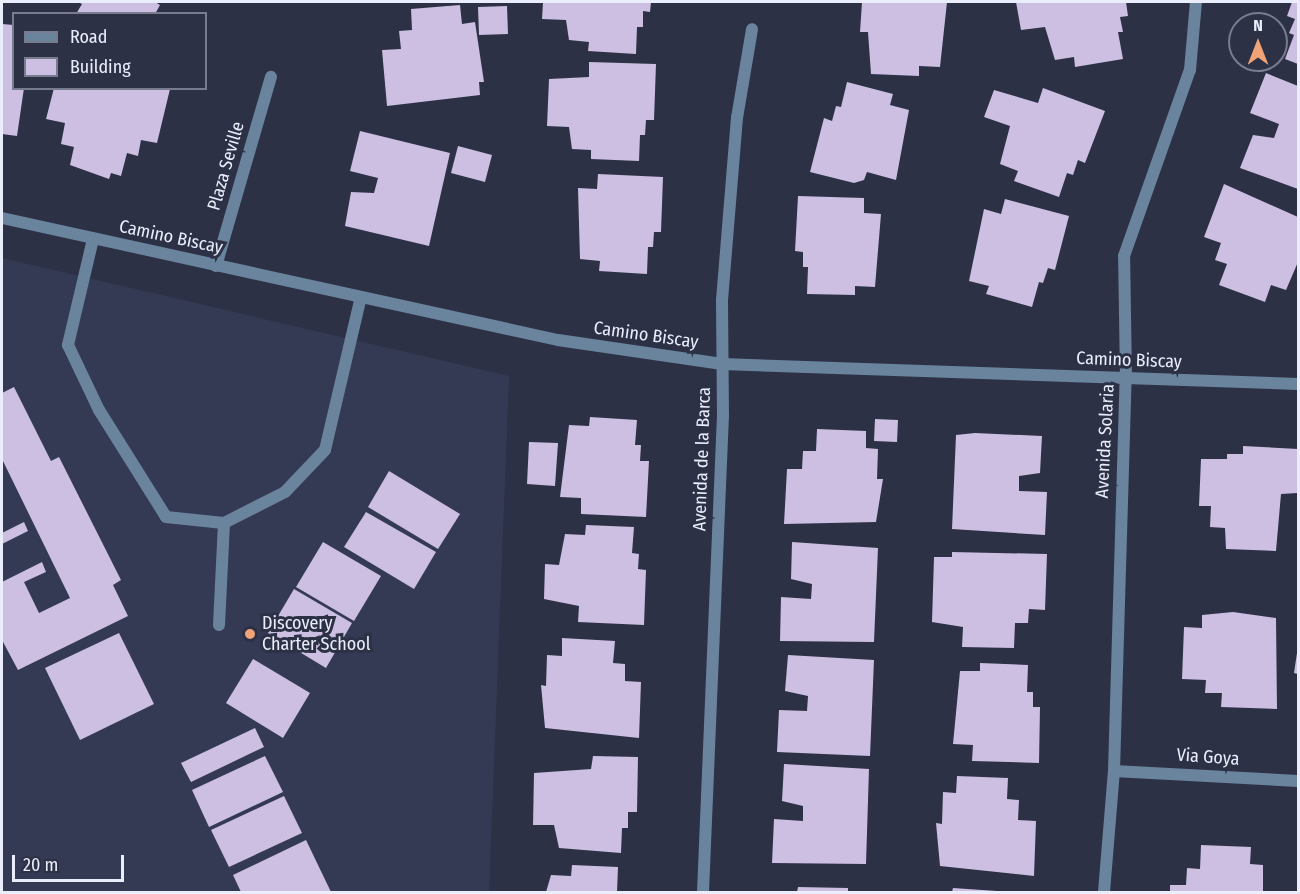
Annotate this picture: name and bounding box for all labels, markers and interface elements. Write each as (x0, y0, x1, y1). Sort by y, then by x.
legend (12, 12, 207, 90)
north arrow (1228, 12, 1288, 72)
text: N (1253, 16, 1263, 35)
text: Road (70, 26, 107, 48)
text: Building (70, 56, 131, 78)
street label: Plaza Seville (203, 119, 249, 213)
street label: Camino Biscay (117, 215, 225, 259)
street label: Camino Biscay (592, 317, 700, 353)
street label: Camino Biscay (1076, 347, 1182, 373)
street label: Avenida Solaria (1091, 383, 1119, 499)
street label: Avenida de la Barca (689, 387, 715, 531)
place label: Discovery Charter School (262, 613, 370, 656)
marker: Discovery Charter School (243, 627, 257, 641)
street label: Via Goya (1176, 744, 1240, 770)
scale bar (15, 843, 128, 881)
text: 20 m (23, 854, 58, 876)

